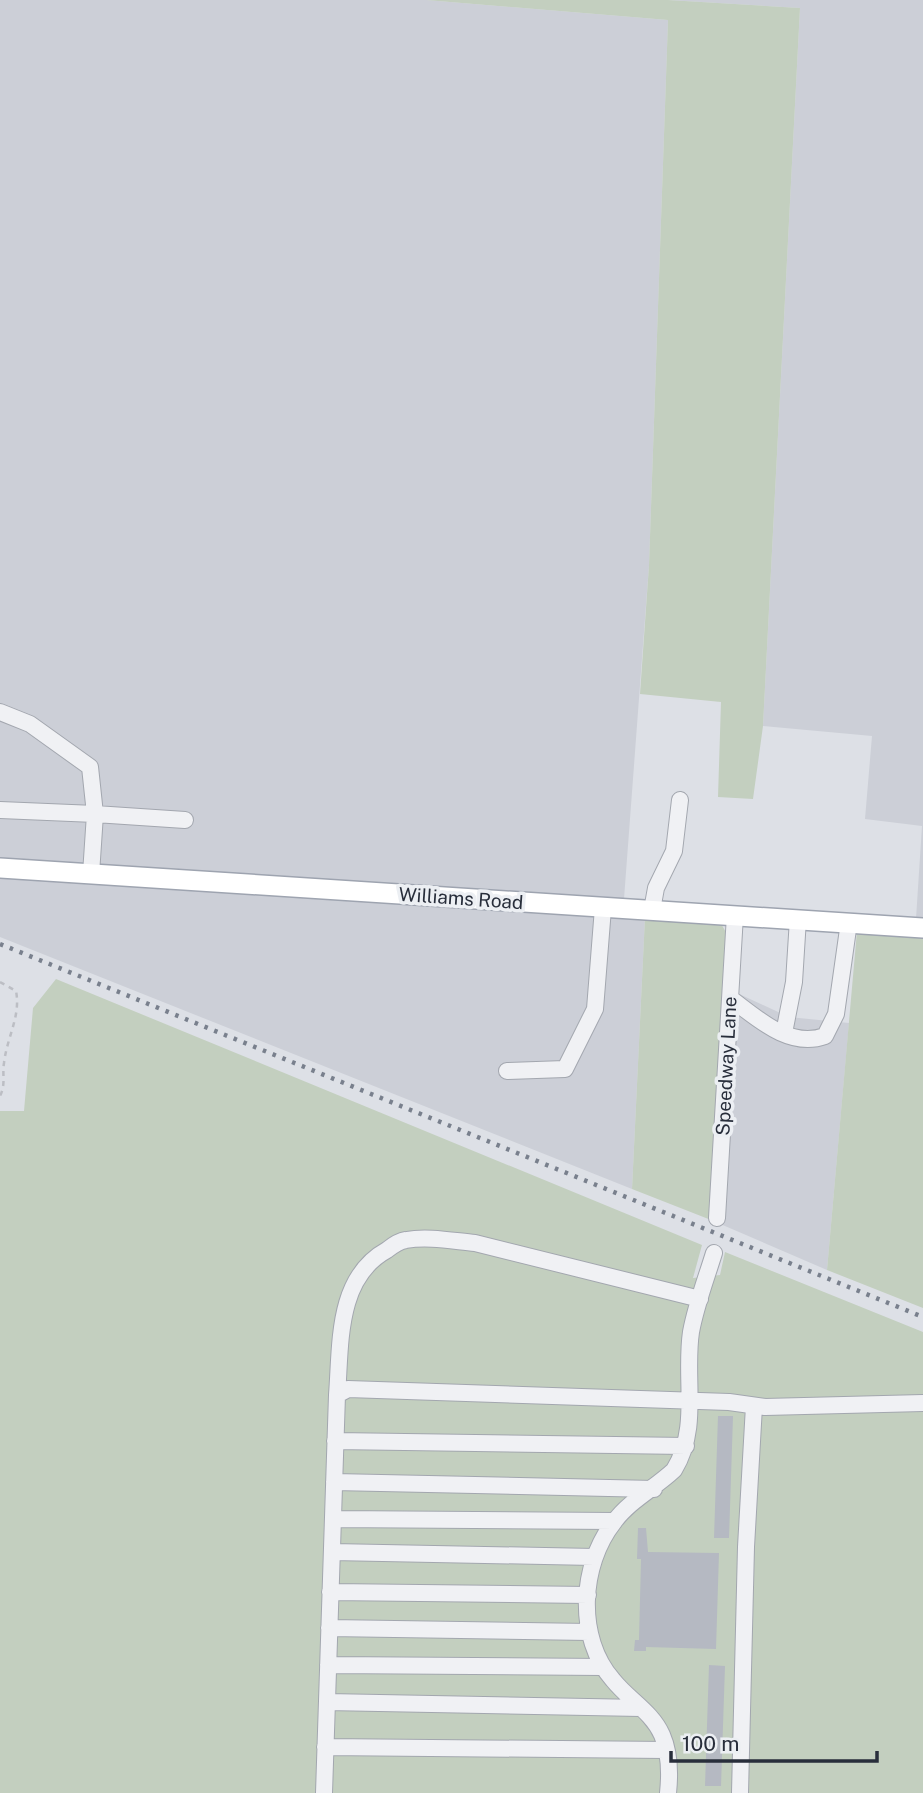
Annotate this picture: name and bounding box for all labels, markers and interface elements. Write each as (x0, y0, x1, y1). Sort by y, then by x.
street label: Williams Road (398, 883, 524, 913)
street label: Speedway Lane (711, 996, 741, 1136)
scale bar (671, 1720, 878, 1764)
text: 100 m (682, 1731, 739, 1756)

